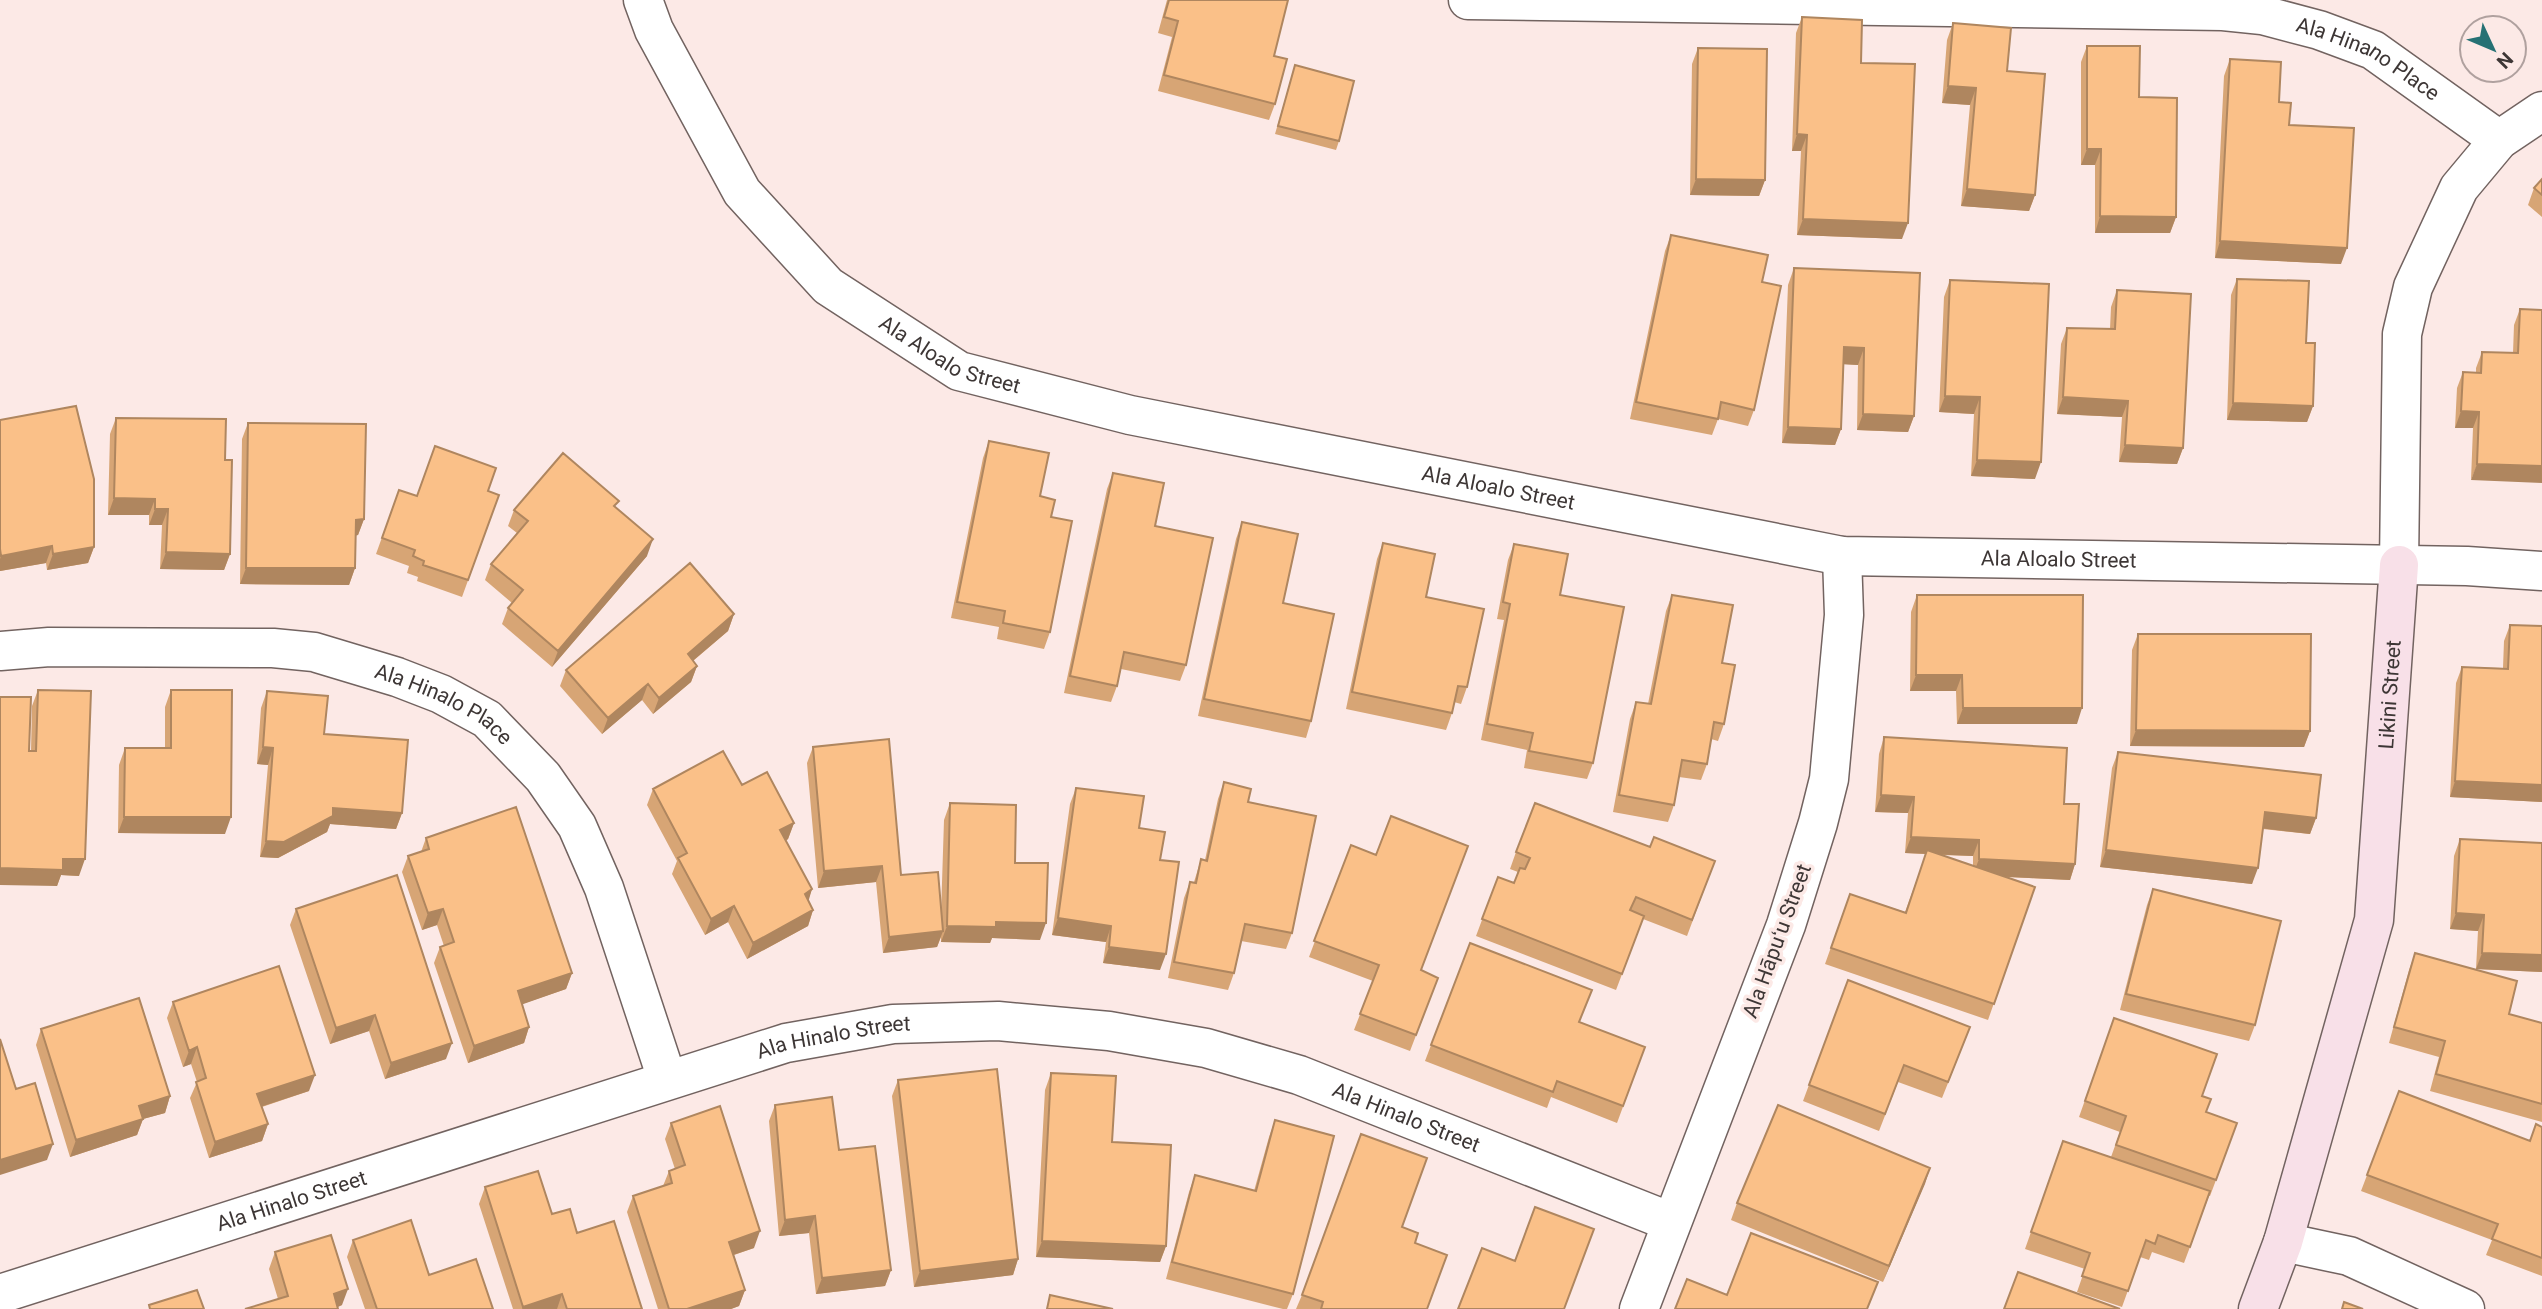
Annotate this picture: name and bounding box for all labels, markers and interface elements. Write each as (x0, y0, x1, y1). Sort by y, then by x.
street label: Ala Hinano Place (2294, 13, 2444, 106)
north arrow (2458, 14, 2528, 84)
text: N (2492, 48, 2518, 73)
street label: Ala Aloalo Street (875, 311, 1023, 398)
street label: Ala Aloalo Street (1420, 461, 1577, 515)
street label: Ala Aloalo Street (1981, 546, 2137, 573)
street label: Likini Street (2374, 639, 2406, 750)
street label: Ala Hinalo Place (372, 659, 517, 750)
street label: Ala Hāpuʻu Street (1738, 861, 1816, 1021)
street label: Ala Hinalo Street (754, 1012, 911, 1064)
street label: Ala Hinalo Street (1329, 1078, 1484, 1157)
street label: Ala Hinalo Street (213, 1166, 370, 1236)

